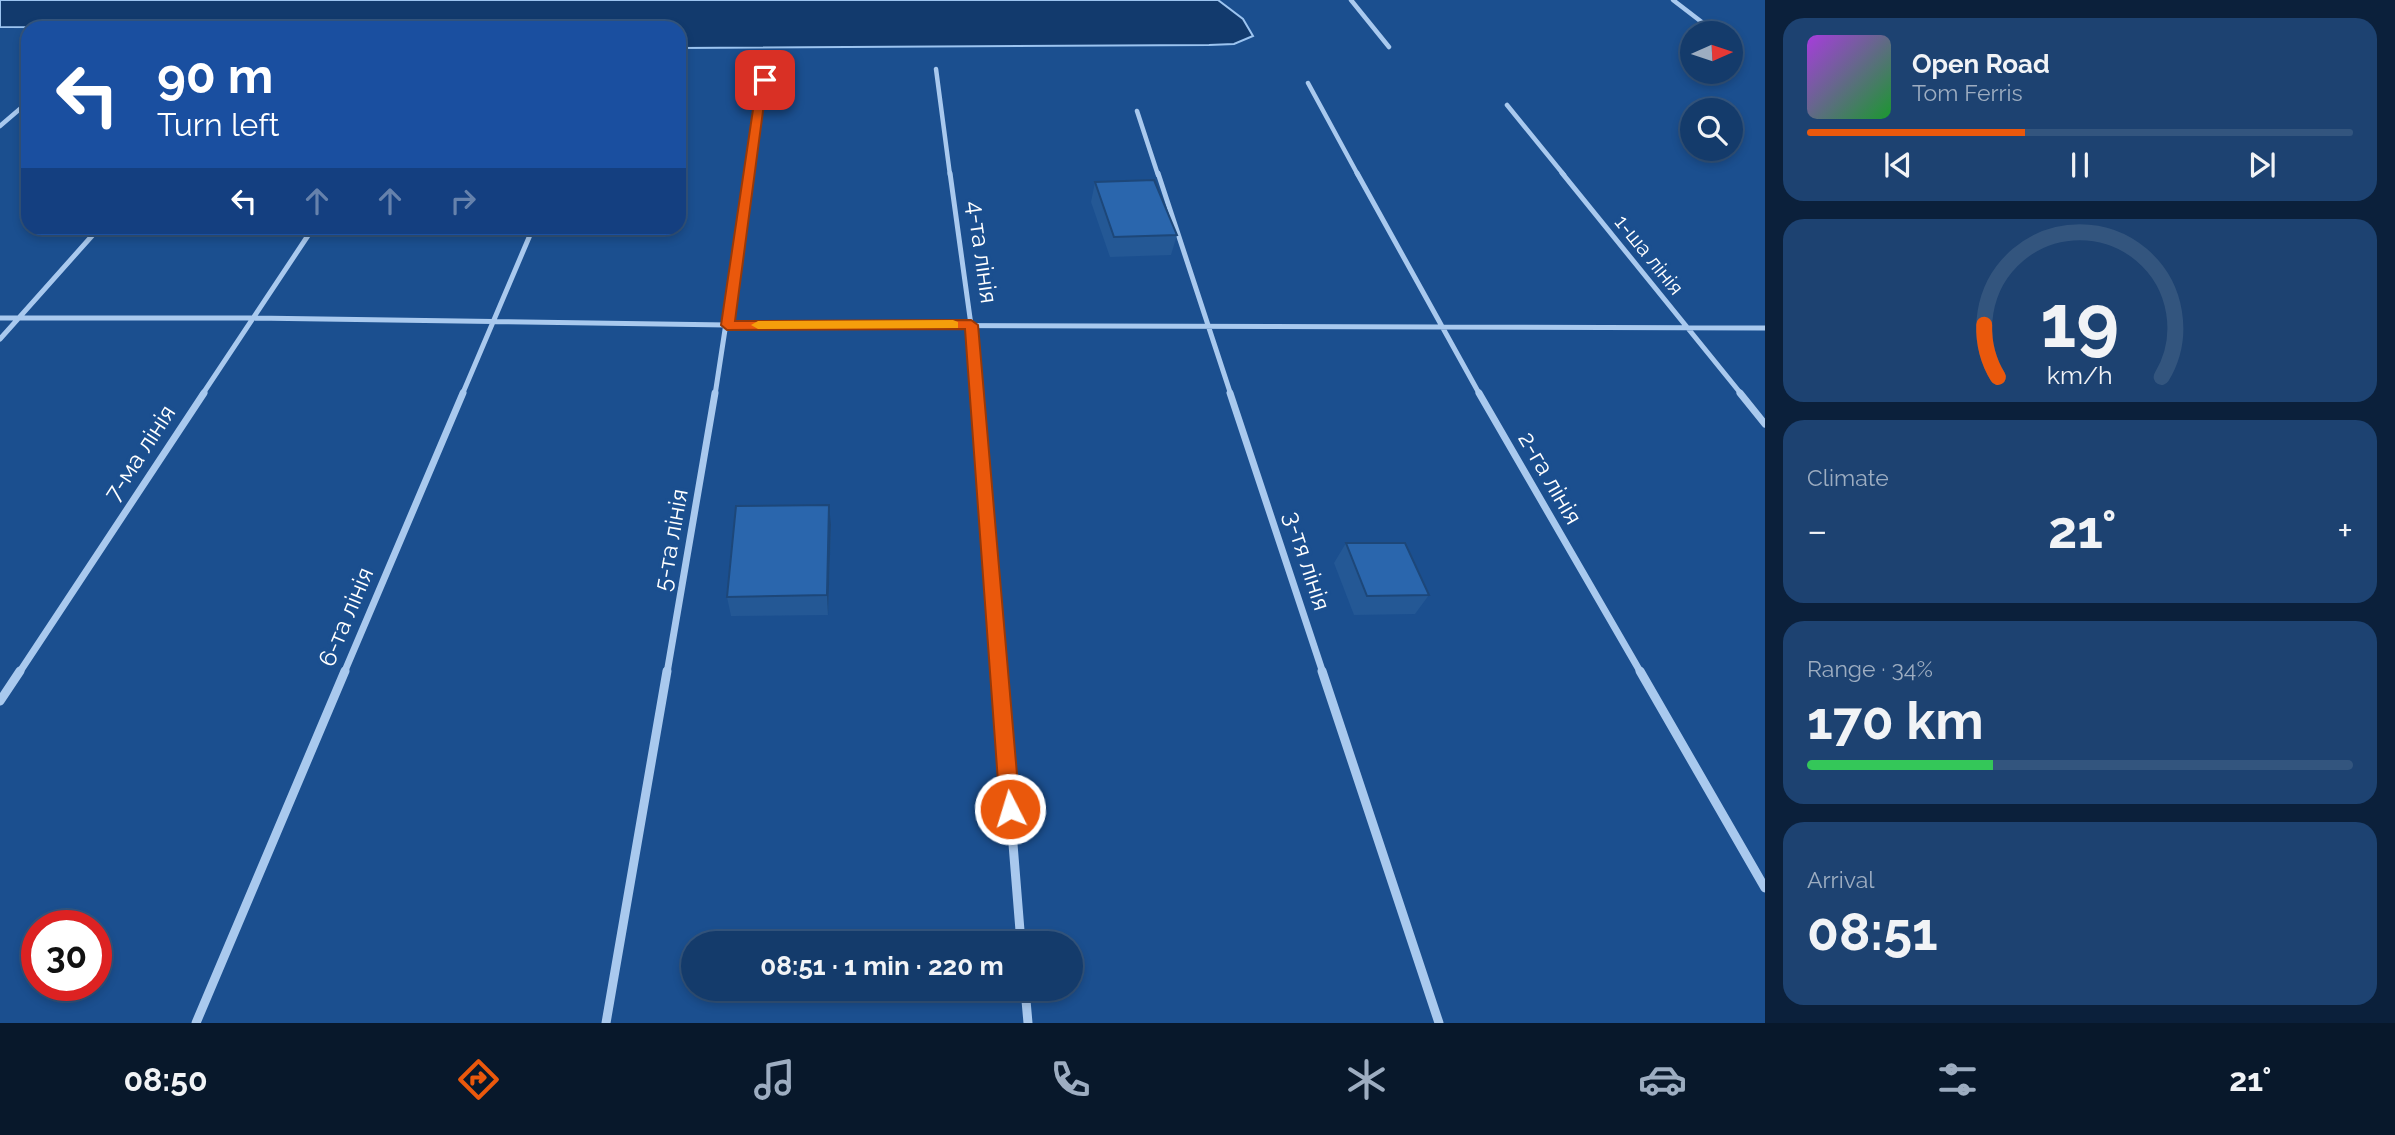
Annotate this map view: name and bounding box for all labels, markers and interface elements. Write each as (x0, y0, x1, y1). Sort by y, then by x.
north arrow (1680, 21, 1743, 84)
map controls (1680, 21, 1743, 161)
text: 90 m (157, 47, 273, 104)
icon: left (42, 49, 133, 140)
text: Open Road (1912, 49, 2050, 79)
pin (735, 50, 795, 110)
icon: arrive (746, 61, 784, 99)
text: Tom Ferris (1912, 79, 2023, 106)
button: search (1680, 98, 1743, 161)
text: Turn left (157, 106, 279, 143)
icon: previous (1879, 146, 1917, 184)
icon: pause (2061, 146, 2099, 184)
icon: next (2243, 146, 2281, 184)
icon: left (225, 182, 263, 220)
icon: ahead (298, 182, 336, 220)
icon: ahead (371, 182, 409, 220)
icon: right (444, 182, 482, 220)
street label: 4-та лінія (961, 199, 1004, 305)
street label: 1-ша лінія (1610, 210, 1689, 300)
text: 19 (2041, 279, 2119, 364)
text: km/h (2047, 359, 2113, 389)
street label: 7-ма лінія (98, 399, 181, 506)
street label: 2-га лінія (1512, 426, 1589, 529)
text: Climate (1807, 464, 1889, 491)
street label: 5-та лінія (647, 487, 694, 593)
text: 21° (2048, 499, 2117, 560)
street label: 3-тя лінія (1278, 508, 1337, 614)
text: − (1807, 508, 1827, 553)
text: + (2337, 508, 2353, 553)
street label: 6-та лінія (312, 563, 379, 671)
text: Range · 34% (1807, 655, 1933, 682)
text: 170 km (1807, 690, 1984, 751)
position arrow (973, 772, 1047, 846)
text: Arrival (1807, 866, 1874, 893)
text: 08:51 (1807, 901, 1938, 962)
speed limit sign: 30 (21, 910, 112, 1001)
text: 08:51 · 1 min · 220 m (760, 951, 1004, 981)
icon: directions (454, 1055, 503, 1104)
icon: music (750, 1055, 799, 1104)
icon: phone (1046, 1055, 1095, 1104)
icon: climate (1342, 1055, 1391, 1104)
icon: car (1638, 1055, 1687, 1104)
icon: filters (1933, 1055, 1982, 1104)
text: 08:50 (123, 1061, 208, 1098)
text: 21° (2229, 1061, 2271, 1098)

